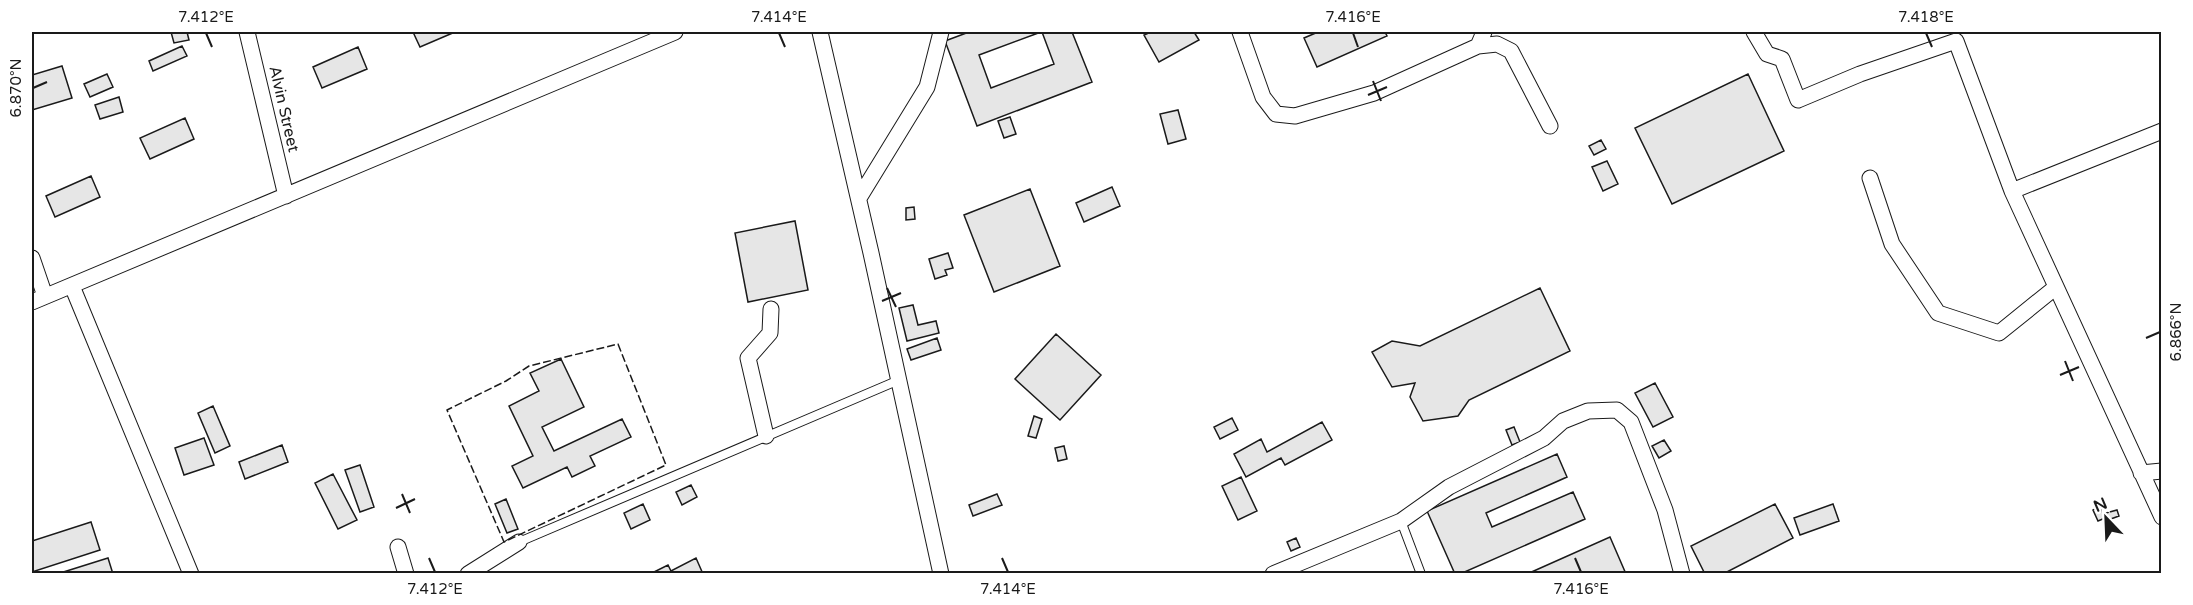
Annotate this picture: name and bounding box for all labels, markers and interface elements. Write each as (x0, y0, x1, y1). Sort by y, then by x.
text: 7.412°E (178, 8, 234, 26)
text: 7.414°E (751, 8, 807, 26)
text: 7.416°E (1325, 8, 1381, 26)
text: 7.418°E (1898, 8, 1954, 26)
text: 6.870°N (7, 58, 25, 118)
street label: Alvin Street (264, 64, 304, 154)
text: 6.866°N (2167, 302, 2185, 362)
north arrow (2076, 488, 2136, 548)
text: N (2091, 493, 2110, 517)
text: 7.412°E (407, 580, 463, 598)
text: 7.414°E (980, 580, 1036, 598)
text: 7.416°E (1553, 580, 1609, 598)

